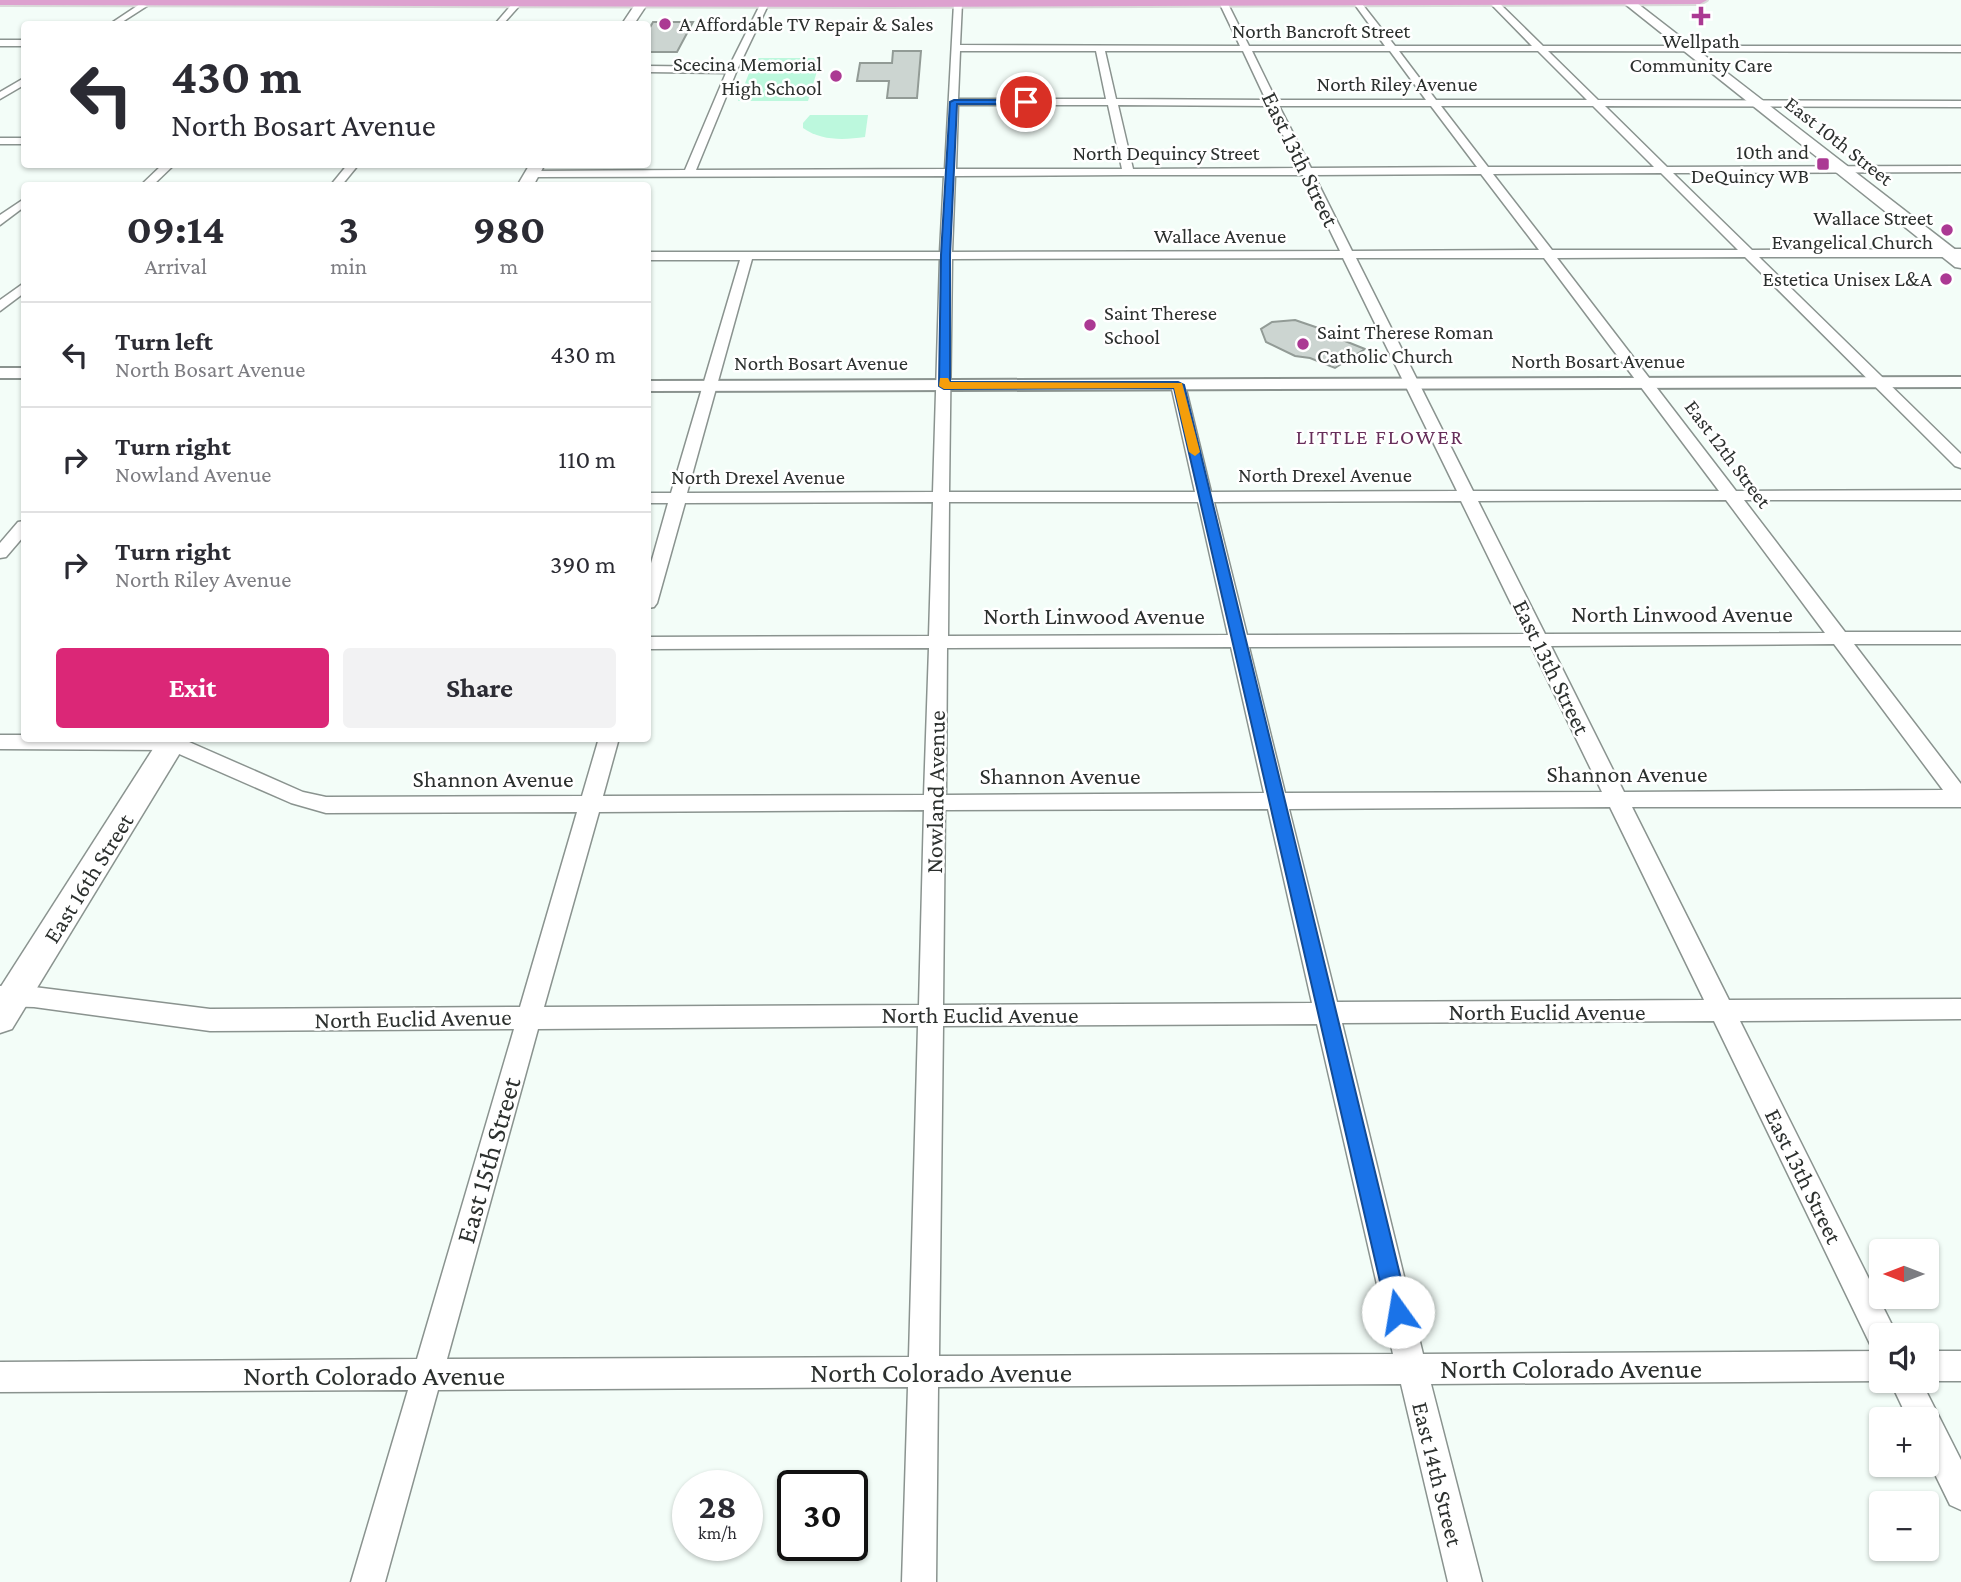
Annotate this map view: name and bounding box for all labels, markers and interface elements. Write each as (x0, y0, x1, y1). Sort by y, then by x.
marker: Wellpath Community Care (1691, 6, 1711, 26)
place label: A Affordable TV Repair & Sales (679, 12, 934, 36)
marker: A Affordable TV Repair & Sales (657, 16, 673, 32)
street label: North Bancroft Street (1232, 19, 1411, 43)
place label: Wellpath Community Care (1629, 29, 1773, 77)
icon: left (56, 49, 147, 140)
text: 430 m (171, 49, 302, 104)
place label: Scecina Memorial High School (673, 52, 822, 100)
marker: Scecina Memorial High School (828, 68, 844, 84)
pin (996, 72, 1056, 132)
street label: North Riley Avenue (1316, 72, 1478, 96)
icon: arrive (1007, 83, 1045, 121)
street label: East 13th Street (1257, 87, 1346, 232)
street label: East 10th Street (1780, 91, 1899, 191)
text: North Bosart Avenue (171, 107, 436, 143)
place label: 10th and DeQuincy WB (1691, 140, 1809, 188)
street label: North Dequincy Street (1072, 141, 1261, 165)
marker: 10th and DeQuincy WB (1815, 156, 1831, 172)
text: 09:14 (126, 205, 225, 252)
text: 3 (339, 205, 359, 252)
text: 980 (473, 205, 546, 252)
place label: Wallace Street Evangelical Church (1772, 206, 1934, 254)
marker: Wallace Street Evangelical Church (1939, 222, 1955, 238)
street label: Wallace Avenue (1154, 224, 1286, 248)
text: Arrival (144, 253, 207, 279)
text: min (330, 253, 367, 279)
text: m (500, 253, 518, 279)
place label: Estetica Unisex L&A (1762, 267, 1932, 291)
marker: Estetica Unisex L&A (1938, 271, 1954, 287)
place label: Saint Therese School (1104, 301, 1217, 349)
marker: Saint Therese School (1082, 317, 1098, 333)
place label: Saint Therese Roman Catholic Church (1317, 320, 1493, 368)
text: Turn left (115, 327, 213, 356)
icon: left (56, 336, 94, 374)
marker: Saint Therese Roman Catholic Church (1295, 336, 1311, 352)
text: 430 m (550, 340, 616, 369)
street label: North Bosart Avenue (1511, 349, 1685, 373)
street label: North Bosart Avenue (734, 351, 908, 375)
text: North Bosart Avenue (115, 356, 305, 382)
street label: East 12th Street (1680, 395, 1777, 513)
district label: LITTLE FLOWER (1296, 425, 1464, 449)
text: Turn right (115, 432, 231, 461)
icon: right (56, 441, 94, 479)
text: 110 m (558, 445, 616, 474)
text: Nowland Avenue (115, 461, 271, 487)
street label: North Drexel Avenue (1238, 463, 1412, 487)
street label: North Drexel Avenue (671, 465, 845, 489)
text: Turn right (115, 537, 231, 566)
icon: right (56, 546, 94, 584)
text: 390 m (550, 550, 616, 579)
text: North Riley Avenue (115, 566, 291, 592)
street label: East 13th Street (1508, 595, 1597, 740)
street label: North Linwood Avenue (1571, 600, 1793, 627)
street label: North Linwood Avenue (983, 602, 1205, 629)
button: Exit (56, 648, 329, 728)
button: Share (343, 648, 616, 728)
street label: Nowland Avenue (920, 710, 950, 874)
street label: Shannon Avenue (1547, 760, 1708, 787)
street label: Shannon Avenue (980, 762, 1141, 789)
street label: Shannon Avenue (413, 765, 574, 792)
street label: East 16th Street (37, 807, 139, 948)
street label: North Euclid Avenue (1448, 998, 1646, 1025)
street label: North Euclid Avenue (881, 1001, 1079, 1028)
street label: North Euclid Avenue (314, 1003, 512, 1033)
street label: East 15th Street (450, 1073, 527, 1247)
street label: East 13th Street (1760, 1104, 1849, 1249)
north arrow (1869, 1239, 1939, 1309)
map controls (1869, 1239, 1939, 1561)
position arrow (1361, 1275, 1435, 1349)
button: sound (1869, 1323, 1939, 1393)
street label: North Colorado Avenue (1440, 1353, 1702, 1384)
street label: North Colorado Avenue (810, 1357, 1072, 1388)
street label: North Colorado Avenue (243, 1360, 505, 1391)
street label: East 14th Street (1407, 1399, 1469, 1550)
button: + (1869, 1407, 1939, 1477)
speed limit sign: 30 (777, 1470, 868, 1561)
text: 28 (698, 1487, 737, 1526)
button: − (1869, 1491, 1939, 1561)
text: km/h (698, 1523, 737, 1543)

